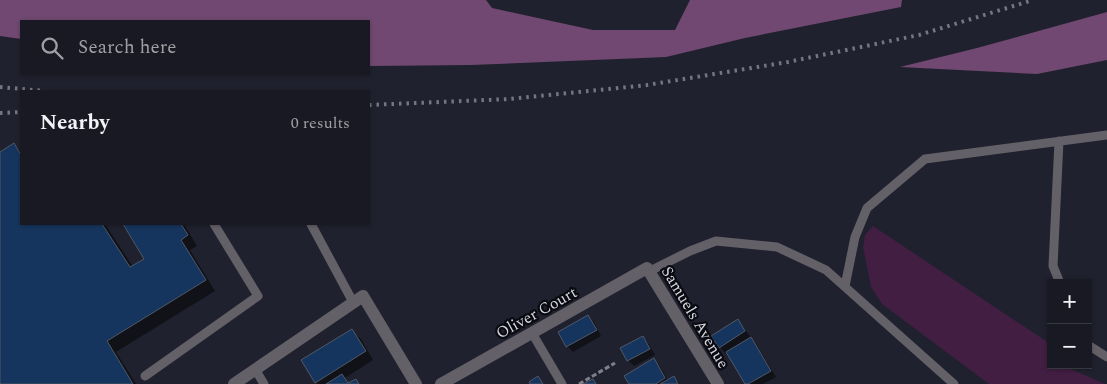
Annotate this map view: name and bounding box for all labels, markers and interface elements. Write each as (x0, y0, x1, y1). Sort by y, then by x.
search box (20, 20, 370, 75)
text: Search here (78, 33, 177, 62)
icon: search (38, 34, 66, 62)
text: Nearby (40, 107, 110, 139)
text: 0 results (291, 111, 350, 135)
street label: Samuels Avenue (655, 262, 735, 373)
map controls (1047, 279, 1092, 369)
button: + (1047, 279, 1092, 324)
street label: Oliver Court (491, 280, 582, 345)
button: − (1047, 324, 1092, 369)

